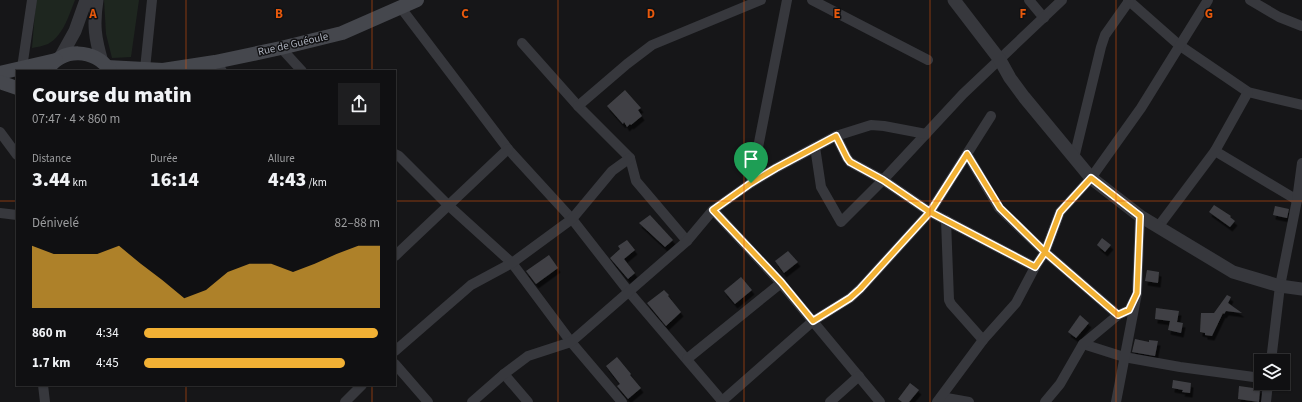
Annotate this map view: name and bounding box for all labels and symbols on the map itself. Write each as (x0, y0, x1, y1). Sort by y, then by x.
text: A (88, 5, 97, 23)
text: B (275, 5, 283, 23)
text: C (461, 5, 469, 23)
text: D (647, 5, 655, 23)
text: E (833, 5, 841, 23)
text: F (1020, 5, 1027, 23)
text: G (1205, 5, 1213, 23)
street label: Rue de Guéoule (256, 28, 330, 59)
pin (734, 142, 768, 183)

